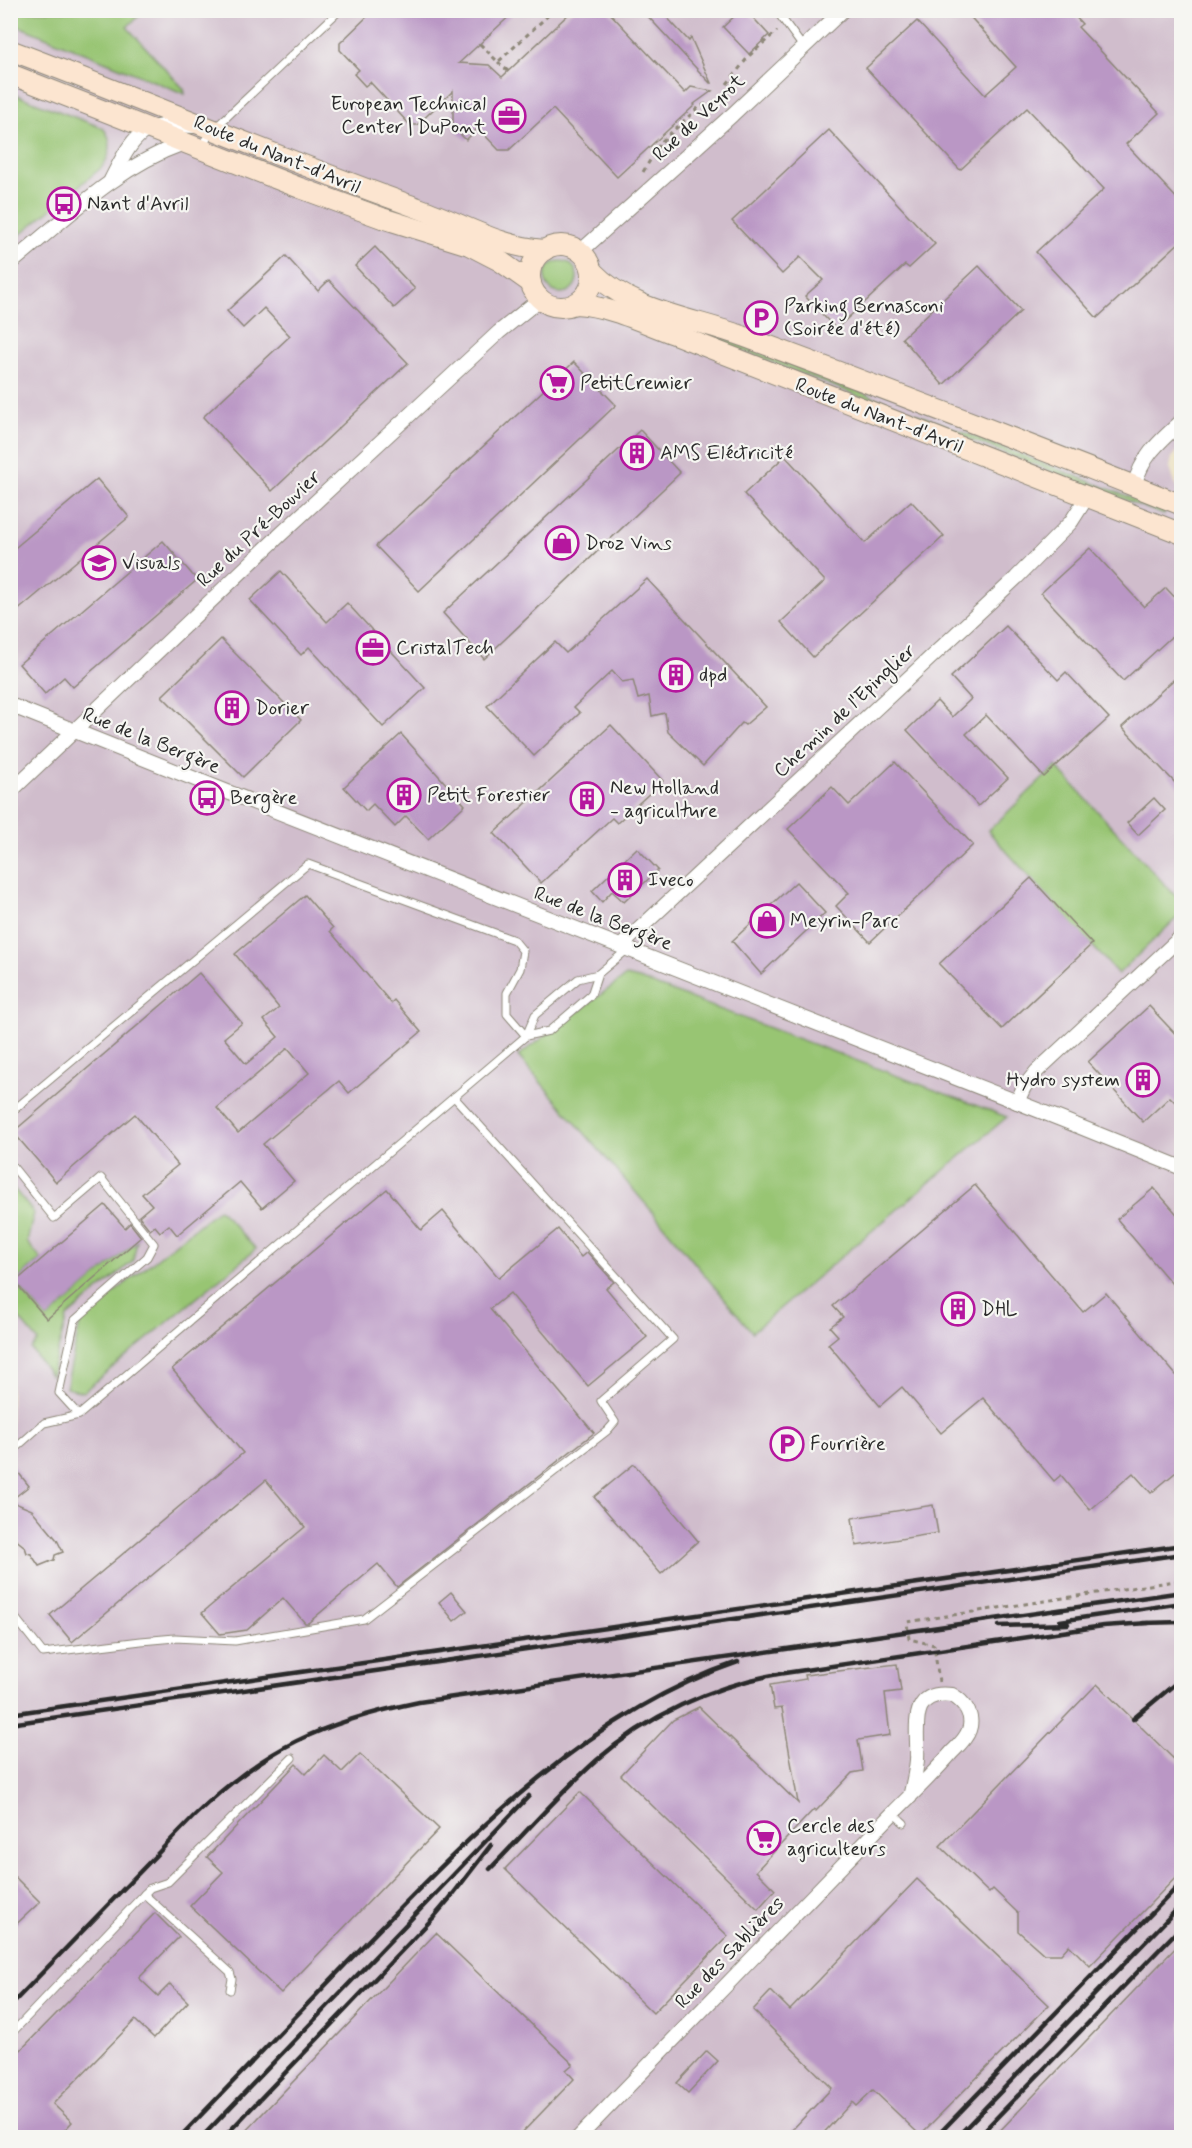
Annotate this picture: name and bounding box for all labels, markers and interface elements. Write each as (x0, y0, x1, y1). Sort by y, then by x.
street label: Rue de Veyrot (647, 68, 751, 168)
place label: European Technical Center | DuPont (330, 91, 486, 141)
office icon: European Technical Center | DuPont (491, 98, 527, 134)
street label: Route du Nant-d'Avril (190, 109, 364, 201)
bus stop icon: Nant d'Avril (46, 186, 82, 222)
place label: Nant d'Avril (87, 191, 189, 218)
place label: Parking Bernasconi (Soirée d'été) (784, 293, 944, 343)
parking icon: Parking Bernasconi (Soirée d'été) (743, 300, 779, 336)
supermarket icon: PetitCremier (539, 365, 575, 401)
place label: PetitCremier (580, 370, 693, 397)
street label: Route du Nant-d'Avril (791, 372, 967, 460)
building icon: AMS Eléctricité (619, 435, 655, 471)
place label: AMS Eléctricité (660, 440, 793, 467)
street label: Rue du Pré-Bouvier (191, 464, 328, 594)
shop icon: Droz Vins (544, 525, 580, 561)
place label: Droz Vins (585, 530, 672, 557)
school or university icon: Visuals (81, 545, 117, 581)
place label: Visuals (122, 550, 180, 577)
office icon: CristalTech (355, 630, 391, 666)
place label: CristalTech (396, 635, 494, 662)
street label: Chemin de l'Epinglier (768, 638, 923, 785)
building icon: dpd (658, 657, 694, 693)
place label: dpd (699, 662, 727, 689)
building icon: Dorier (214, 690, 250, 726)
place label: Dorier (255, 695, 310, 722)
street label: Rue de la Bergère (77, 701, 224, 783)
place label: New Holland - agriculture (610, 775, 719, 825)
building icon: Petit Forestier (386, 777, 422, 813)
bus stop icon: Bergère (189, 780, 225, 816)
building icon: New Holland - agriculture (569, 781, 605, 817)
place label: Petit Forestier (427, 782, 550, 809)
place label: Bergère (230, 785, 297, 813)
building icon: Iveco (607, 862, 643, 898)
place label: Iveco (648, 867, 694, 894)
street label: Rue de la Bergère (529, 880, 676, 960)
shop icon: Meyrin-Parc (749, 903, 785, 939)
place label: Meyrin-Parc (790, 908, 898, 935)
building icon: Hydro system (1125, 1062, 1161, 1098)
place label: Hydro system (1006, 1067, 1120, 1094)
building icon: DHL (940, 1291, 976, 1327)
place label: DHL (981, 1296, 1018, 1323)
parking icon: Fourrière (769, 1426, 805, 1462)
place label: Fourrière (810, 1431, 886, 1458)
place label: Cercle des agriculteurs (787, 1813, 886, 1863)
supermarket icon: Cercle des agriculteurs (746, 1820, 782, 1856)
street label: Rue des Sablières (669, 1891, 791, 2015)

